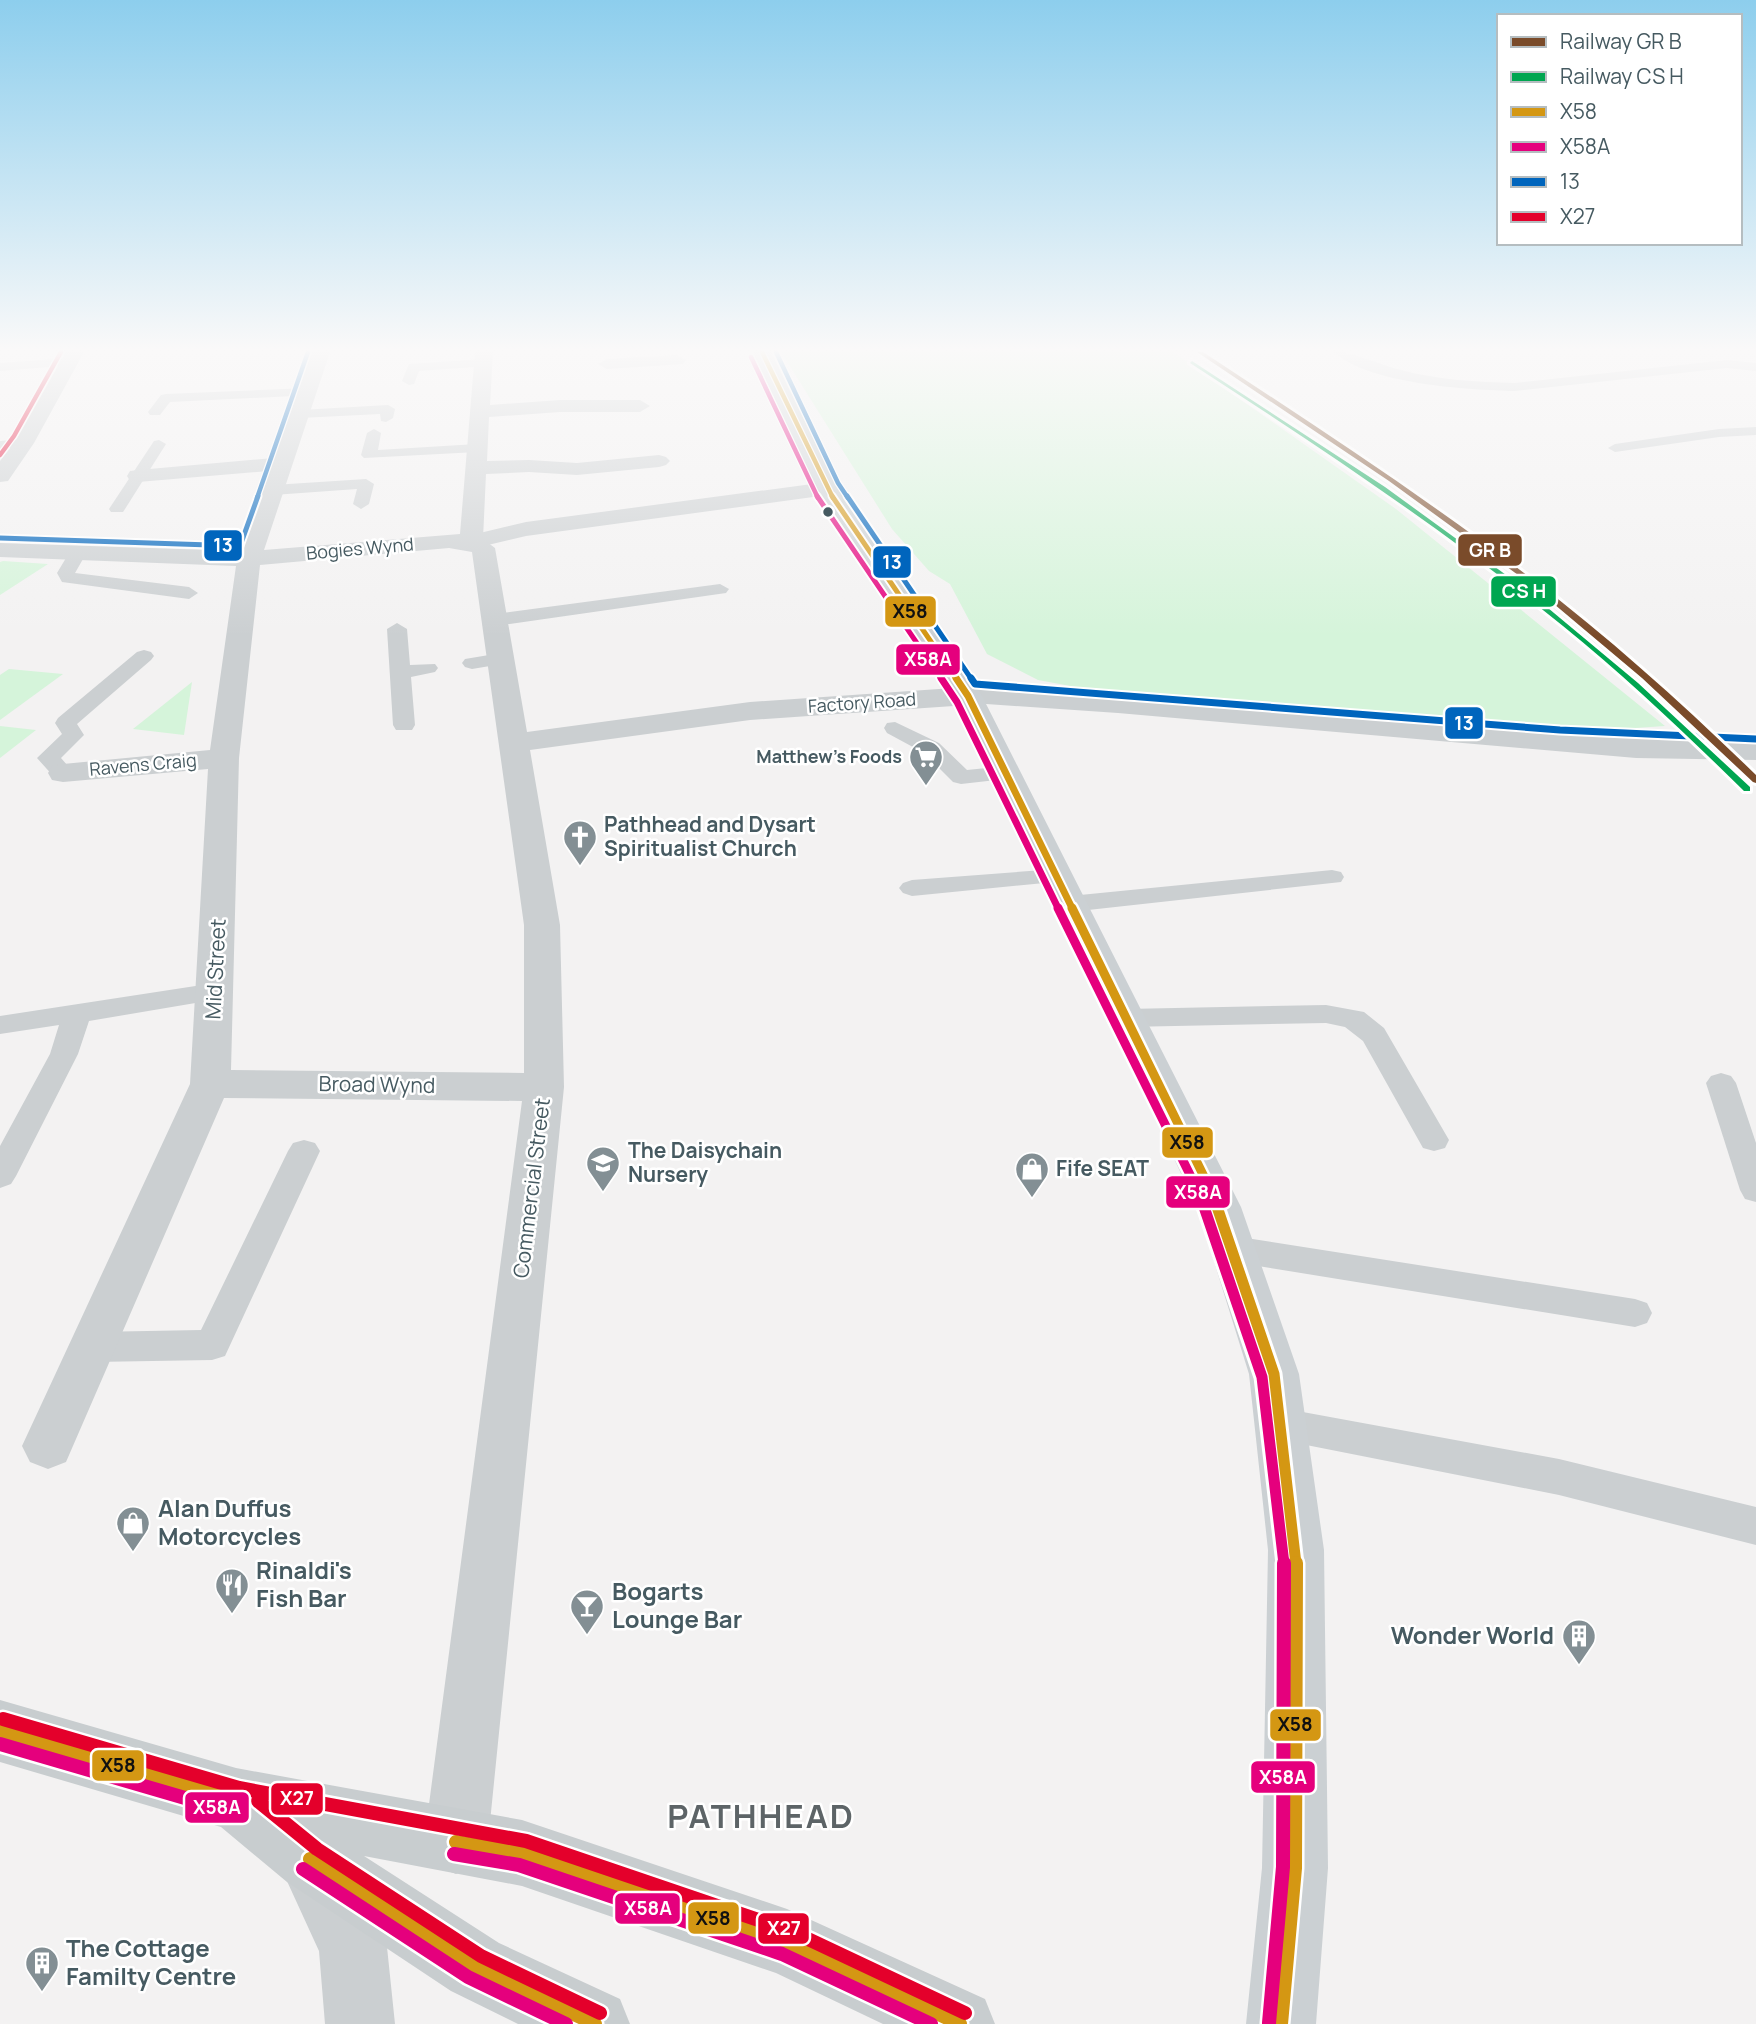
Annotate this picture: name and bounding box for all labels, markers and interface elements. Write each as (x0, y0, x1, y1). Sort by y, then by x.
legend (1497, 14, 1742, 245)
text: Railway GR B (1560, 27, 1682, 55)
text: Railway CS H (1560, 62, 1684, 90)
text: X58 (1560, 97, 1597, 125)
text: X58A (1560, 132, 1610, 160)
text: 13 (1560, 167, 1580, 195)
text: X27 (1560, 202, 1595, 230)
unlabelled marker (821, 505, 835, 519)
line badge: 13 (203, 529, 243, 562)
street label: Bogies Wynd (305, 531, 415, 565)
text: 13 (213, 532, 233, 558)
line badge: GR B (1457, 533, 1523, 567)
text: GR B (1469, 537, 1511, 563)
line badge: 13 (872, 545, 912, 579)
text: 13 (882, 549, 902, 575)
line badge: CS H (1490, 575, 1557, 608)
text: CS H (1502, 578, 1546, 604)
line badge: X58 (884, 595, 937, 628)
text: X58 (892, 598, 928, 624)
line badge: X58A (895, 643, 961, 676)
text: X58A (904, 646, 952, 672)
street label: Factory Road (807, 686, 917, 718)
line badge: 13 (1444, 706, 1484, 740)
text: 13 (1454, 710, 1474, 736)
supermarket icon: Matthew's Foods (907, 738, 945, 787)
place label: Matthew's Foods (756, 744, 902, 768)
street label: Ravens Craig (88, 747, 198, 781)
place label: Pathhead and Dysart Spiritualist Church (604, 810, 816, 862)
church icon: Pathhead and Dysart Spiritualist Church (561, 818, 599, 867)
street label: Mid Street (198, 918, 232, 1020)
street label: Broad Wynd (319, 1069, 436, 1099)
street label: Commercial Street (506, 1096, 556, 1280)
line badge: X58 (1161, 1126, 1214, 1159)
text: X58 (1169, 1129, 1205, 1155)
place label: The Daisychain Nursery (628, 1136, 782, 1188)
school or university icon: The Daisychain Nursery (584, 1144, 622, 1193)
shop icon: Fife SEAT (1013, 1150, 1051, 1199)
place label: Fife SEAT (1056, 1154, 1149, 1182)
line badge: X58A (1165, 1175, 1231, 1209)
text: X58A (1174, 1179, 1222, 1205)
place label: Alan Duffus Motorcycles (158, 1491, 301, 1552)
shop icon: Alan Duffus Motorcycles (114, 1504, 152, 1553)
place label: Rinaldi's Fish Bar (256, 1553, 352, 1614)
restaurant icon: Rinaldi's Fish Bar (213, 1566, 251, 1615)
place label: Bogarts Lounge Bar (612, 1574, 742, 1635)
bar icon: Bogarts Lounge Bar (568, 1587, 606, 1636)
building icon: Wonder World (1560, 1617, 1598, 1666)
place label: Wonder World (1391, 1618, 1554, 1651)
line badge: X58 (1269, 1708, 1322, 1742)
text: X58 (1277, 1711, 1313, 1737)
line badge: X58 (91, 1749, 145, 1782)
text: X58 (100, 1752, 136, 1778)
line badge: X58A (1250, 1760, 1316, 1794)
text: X58A (1259, 1764, 1307, 1790)
line badge: X27 (270, 1782, 324, 1816)
text: X27 (280, 1785, 314, 1811)
line badge: X58A (184, 1791, 250, 1824)
district label: PATHHEAD (667, 1793, 855, 1838)
text: X58A (193, 1794, 241, 1820)
line badge: X58A (614, 1892, 681, 1925)
text: X58A (624, 1895, 672, 1921)
line badge: X58 (687, 1901, 740, 1935)
text: X58 (695, 1905, 731, 1931)
line badge: X27 (757, 1912, 810, 1945)
text: X27 (767, 1915, 801, 1941)
place label: The Cottage Familty Centre (66, 1931, 236, 1992)
building icon: The Cottage Familty Centre (23, 1944, 61, 1993)

